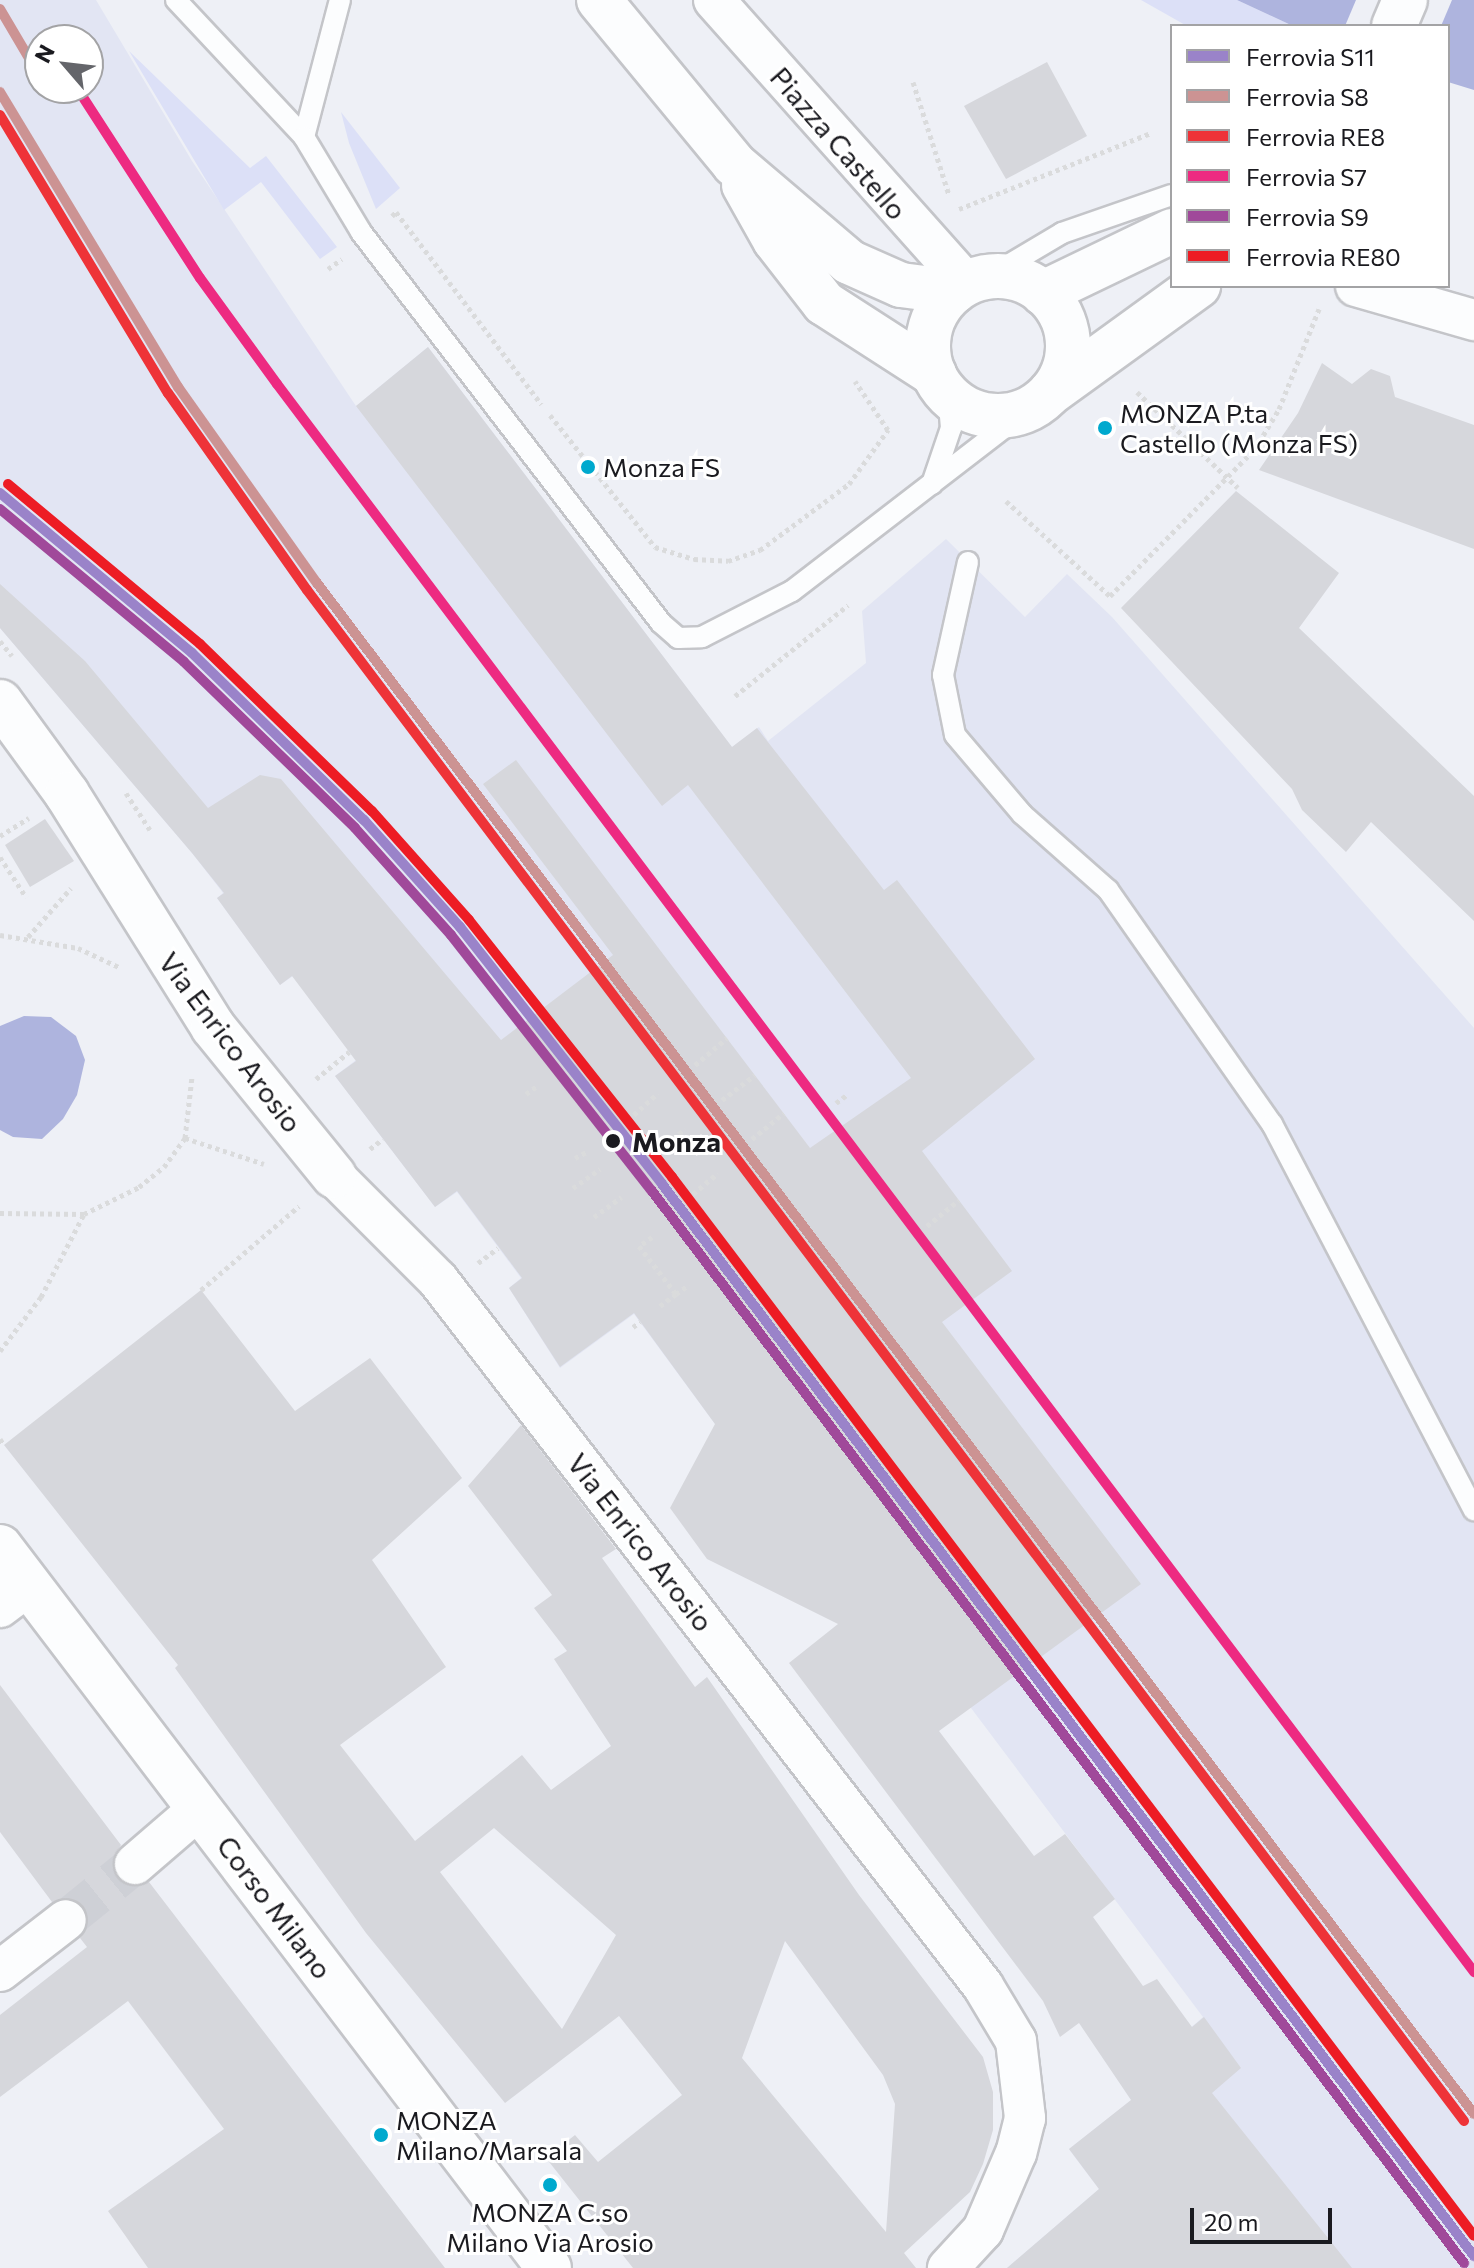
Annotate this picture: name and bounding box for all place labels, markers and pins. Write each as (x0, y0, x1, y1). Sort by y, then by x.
place label: MONZA P.ta Castello (Monza FS) (1120, 397, 1358, 458)
marker: MONZA P.ta Castello (Monza FS) (1097, 420, 1113, 436)
place label: Monza FS (603, 451, 720, 483)
marker: Monza FS (580, 459, 596, 475)
place label: Monza (632, 1124, 721, 1158)
marker: Monza (601, 1129, 625, 1153)
place label: MONZA Milano/Marsala (396, 2104, 582, 2166)
marker: MONZA Milano/Marsala (373, 2127, 389, 2143)
marker: MONZA C.so Milano Via Arosio (542, 2177, 558, 2193)
place label: MONZA C.so Milano Via Arosio (446, 2196, 654, 2258)

